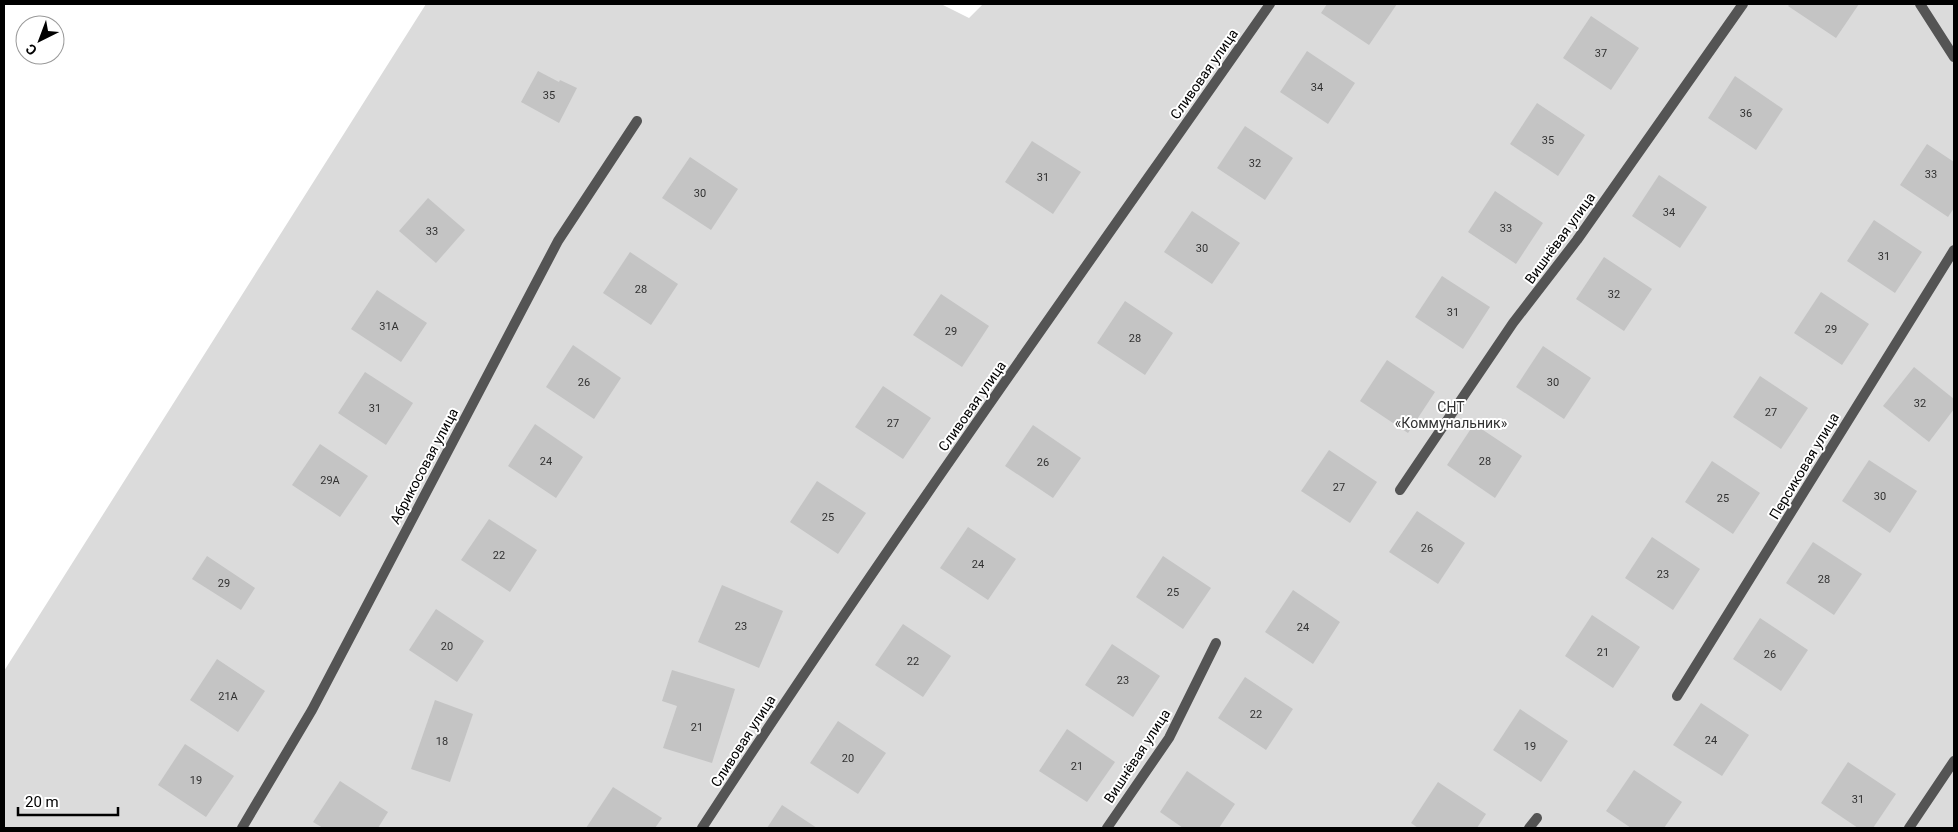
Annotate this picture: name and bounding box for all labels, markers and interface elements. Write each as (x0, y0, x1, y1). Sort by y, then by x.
north arrow (15, 15, 65, 65)
street label: Сливовая улица (1167, 26, 1241, 122)
text: С (23, 41, 40, 59)
house number: 37 (1595, 47, 1607, 60)
house number: 34 (1311, 81, 1323, 94)
house number: 35 (543, 89, 555, 102)
house number: 36 (1740, 107, 1752, 120)
house number: 35 (1542, 134, 1554, 147)
house number: 32 (1249, 157, 1261, 170)
house number: 33 (1925, 168, 1937, 181)
house number: 31 (1037, 171, 1049, 184)
house number: 30 (694, 187, 706, 200)
street label: Вишнёвая улица (1522, 189, 1598, 287)
house number: 34 (1663, 206, 1675, 219)
house number: 33 (1500, 222, 1512, 235)
house number: 33 (426, 225, 438, 238)
house number: 30 (1196, 242, 1208, 255)
house number: 31 (1878, 250, 1890, 263)
house number: 28 (635, 283, 647, 296)
house number: 32 (1608, 288, 1620, 301)
house number: 31 (1447, 306, 1459, 319)
house number: 31А (379, 320, 400, 333)
house number: 29 (1825, 323, 1837, 336)
house number: 29 (945, 325, 957, 338)
house number: 28 (1129, 332, 1141, 345)
street label: Сливовая улица (935, 358, 1009, 454)
house number: 26 (578, 376, 590, 389)
house number: 30 (1547, 376, 1559, 389)
house number: 32 (1914, 397, 1926, 410)
park label: СНТ «Коммунальник» (1395, 399, 1508, 431)
house number: 31 (369, 402, 381, 415)
street label: Абрикосовая улица (387, 405, 461, 527)
house number: 27 (1765, 406, 1777, 419)
street label: Персиковая улица (1766, 410, 1842, 522)
house number: 27 (887, 417, 899, 430)
house number: 24 (540, 455, 552, 468)
house number: 28 (1479, 455, 1491, 468)
house number: 26 (1037, 456, 1049, 469)
house number: 29А (320, 474, 341, 487)
house number: 27 (1333, 481, 1345, 494)
house number: 30 (1874, 490, 1886, 503)
house number: 25 (1717, 492, 1729, 505)
house number: 25 (822, 511, 834, 524)
house number: 26 (1421, 542, 1433, 555)
house number: 22 (493, 549, 505, 562)
house number: 24 (972, 558, 984, 571)
house number: 23 (1657, 568, 1669, 581)
house number: 28 (1818, 573, 1830, 586)
house number: 29 (218, 577, 230, 590)
house number: 25 (1167, 586, 1179, 599)
house number: 23 (735, 620, 747, 633)
house number: 24 (1297, 621, 1309, 634)
house number: 20 (441, 640, 453, 653)
house number: 21 (1597, 646, 1609, 659)
house number: 26 (1764, 648, 1776, 661)
house number: 22 (907, 655, 919, 668)
house number: 23 (1117, 674, 1129, 687)
house number: 21А (218, 690, 239, 703)
street label: Сливовая улица (707, 692, 779, 790)
street label: Вишнёвая улица (1101, 706, 1173, 806)
house number: 22 (1250, 708, 1262, 721)
house number: 21 (691, 721, 703, 734)
house number: 24 (1705, 734, 1717, 747)
house number: 18 (436, 735, 448, 748)
house number: 19 (1524, 740, 1536, 753)
house number: 20 (842, 752, 854, 765)
house number: 21 (1071, 760, 1083, 773)
house number: 19 (190, 774, 202, 787)
scale bar (18, 784, 118, 816)
text: 20 m (25, 793, 59, 811)
house number: 31 (1852, 793, 1864, 806)

